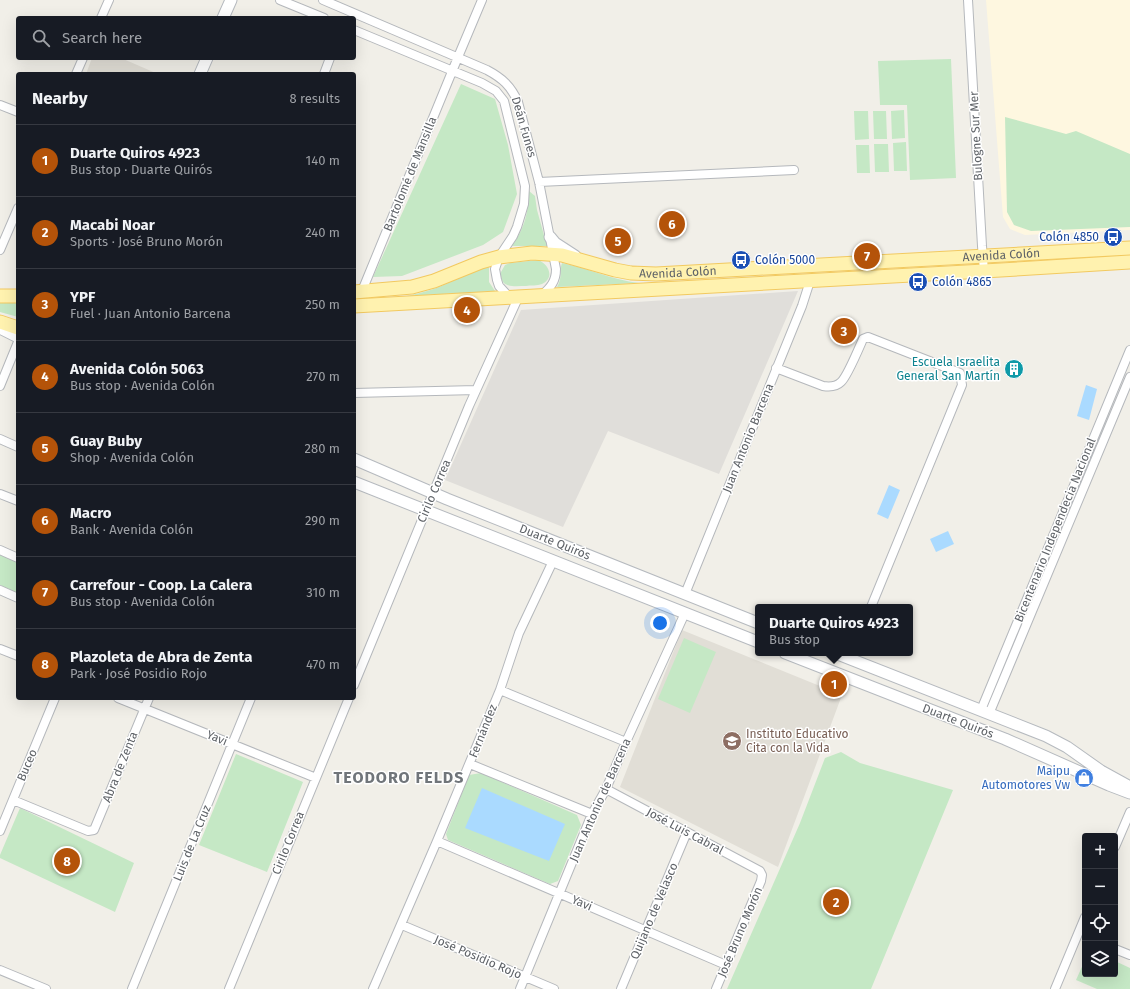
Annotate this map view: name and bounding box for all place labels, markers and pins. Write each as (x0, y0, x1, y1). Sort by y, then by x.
pin: 6 (659, 209, 685, 239)
pin: 5 (605, 226, 631, 256)
bus stop icon: Colón 4850 (1102, 226, 1124, 248)
place label: Colón 4850 (1039, 230, 1099, 244)
pin: 7 (854, 241, 880, 271)
bus stop icon: Colón 5000 (730, 249, 752, 271)
place label: Colón 5000 (755, 253, 816, 267)
bus stop icon: Colón 4865 (907, 271, 929, 293)
place label: Colón 4865 (932, 275, 992, 289)
pin: 4 (454, 295, 480, 325)
pin: 3 (831, 316, 857, 346)
place label: Escuela Israelita General San Martín (896, 355, 1000, 383)
building icon: Escuela Israelita General San Martín (1003, 358, 1025, 380)
pin: 1 (821, 669, 847, 699)
place label: Instituto Educativo Cita con la Vida (746, 727, 849, 755)
school or university icon: Instituto Educativo Cita con la Vida (721, 730, 743, 752)
place label: Maipu Automotores Vw (982, 764, 1070, 792)
shop icon: Maipu Automotores Vw (1073, 767, 1095, 789)
pin: 8 (54, 846, 80, 876)
pin: 2 (823, 887, 849, 917)

